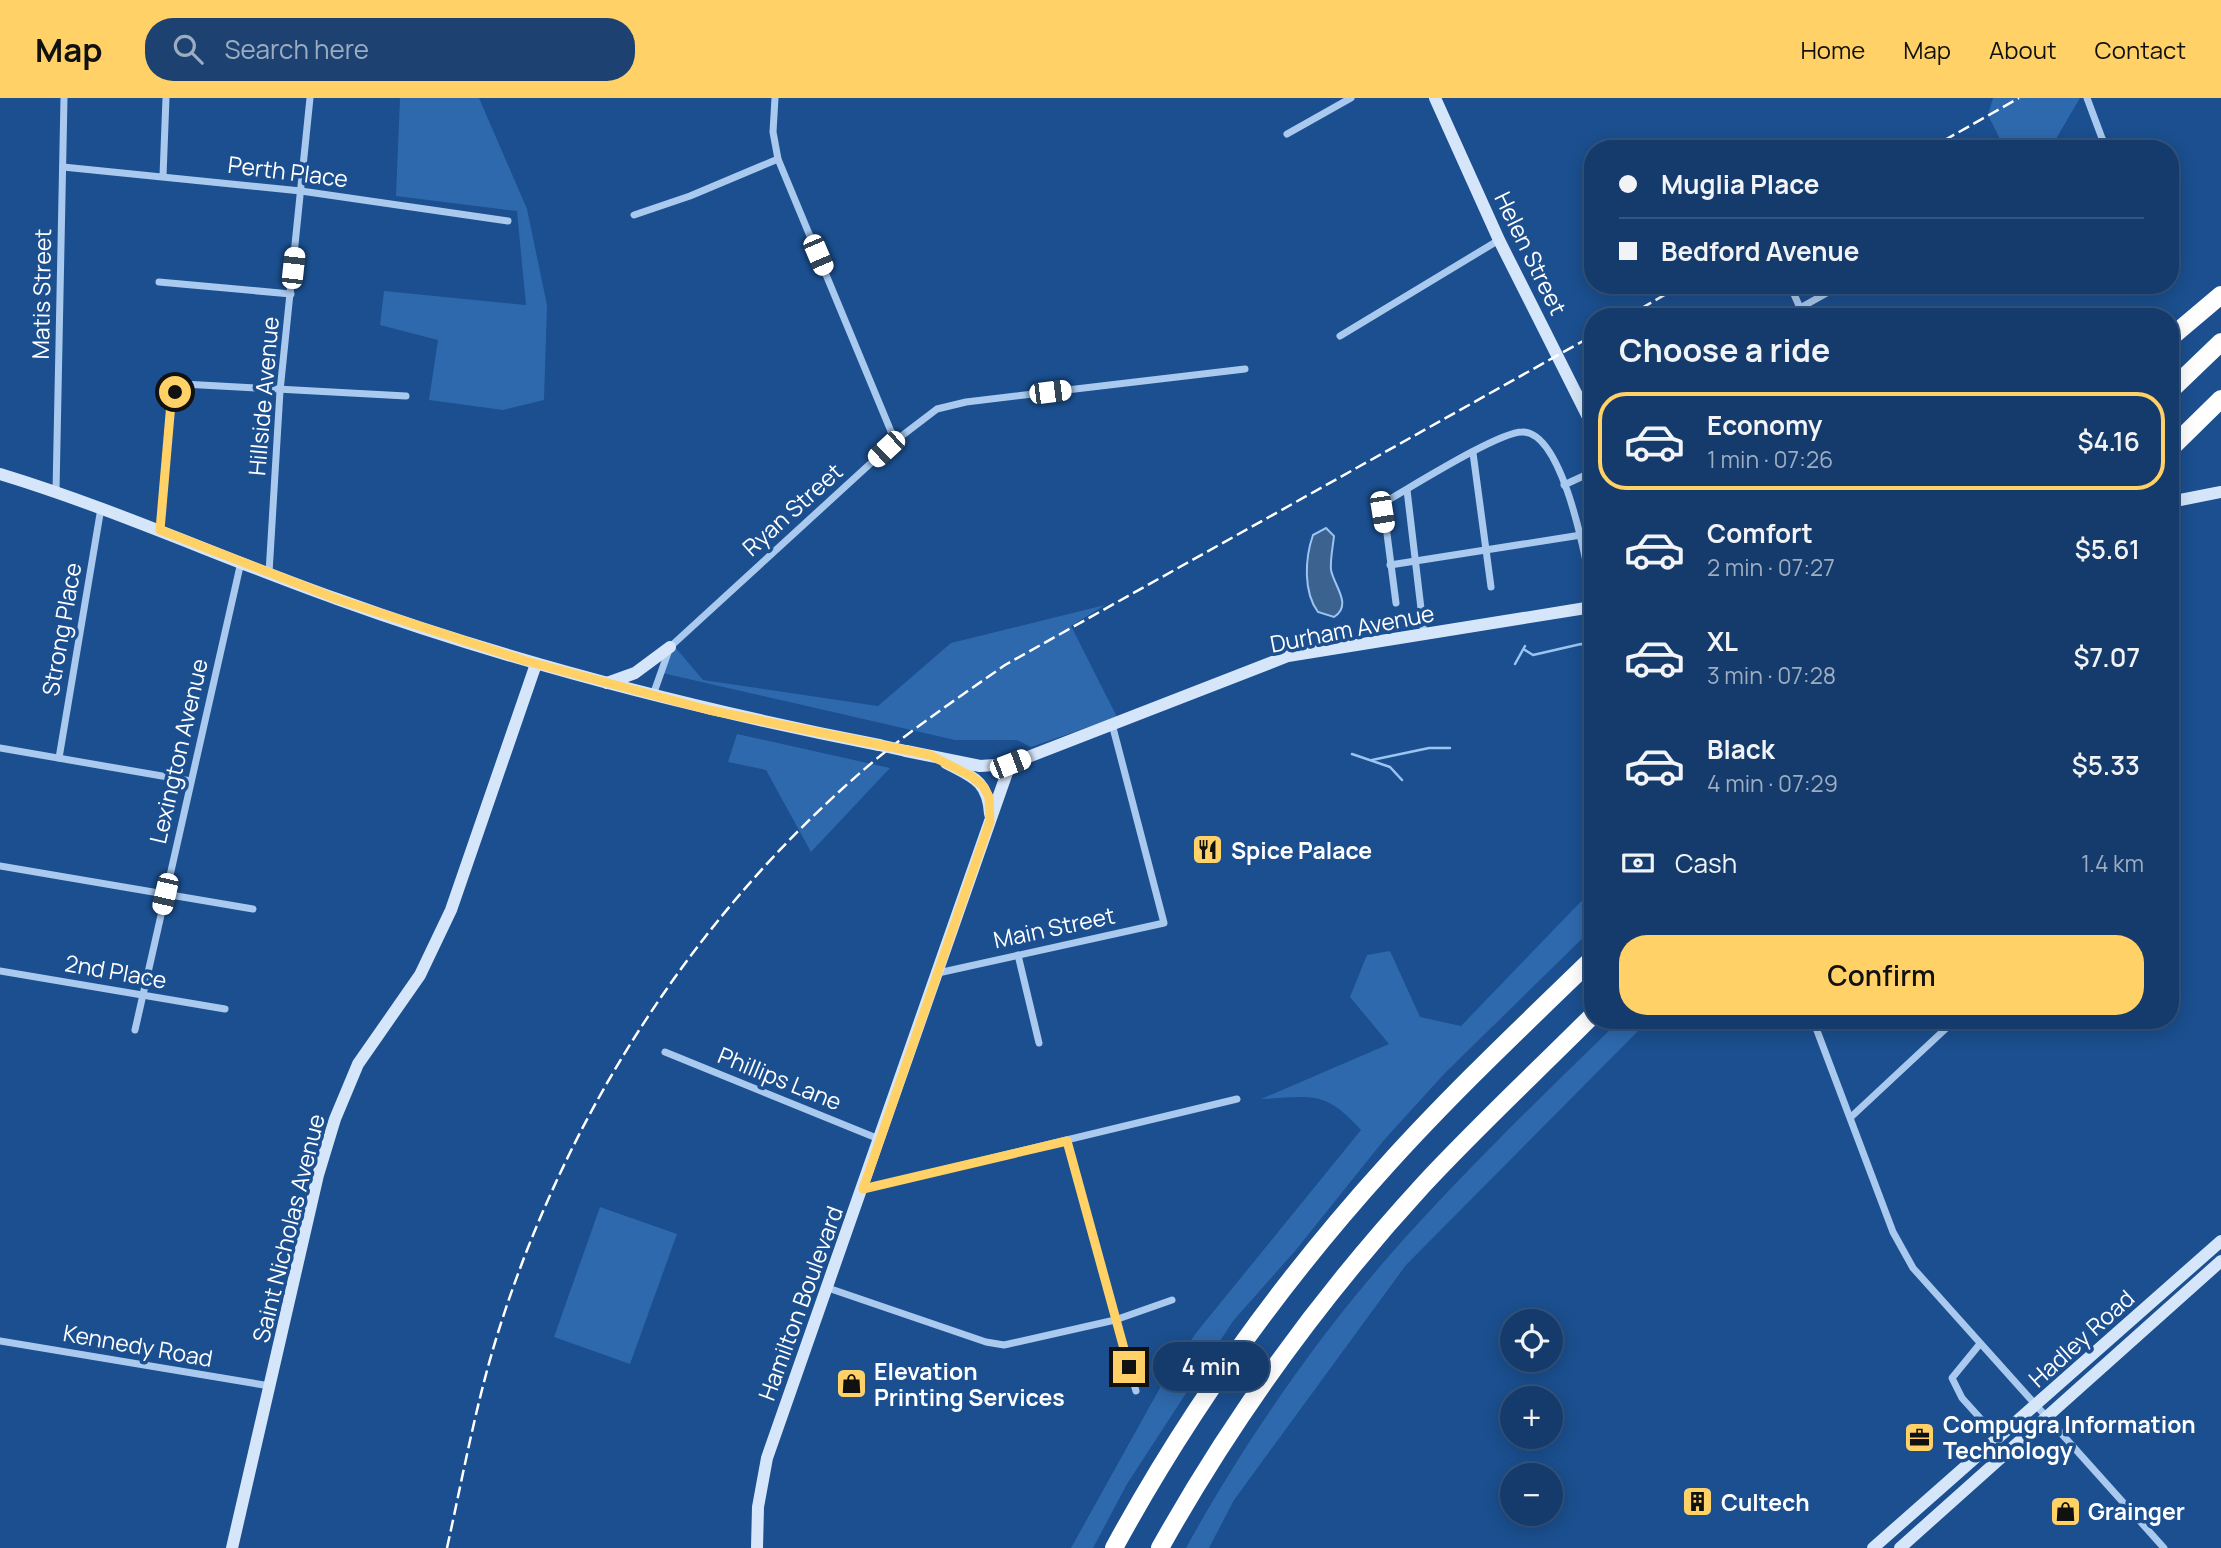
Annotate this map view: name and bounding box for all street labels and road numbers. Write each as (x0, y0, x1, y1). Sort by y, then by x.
street label: Perth Place (226, 148, 350, 194)
street label: Helen Street (1487, 186, 1575, 320)
street label: Matis Street (24, 228, 58, 360)
street label: Hillside Avenue (240, 315, 286, 477)
street label: Ryan Street (735, 455, 849, 563)
street label: Strong Place (34, 560, 88, 698)
street label: Durham Avenue (1267, 596, 1437, 660)
street label: Lexington Avenue (141, 655, 215, 847)
street label: Main Street (990, 899, 1118, 955)
street label: 2nd Place (63, 946, 169, 996)
street label: Phillips Lane (713, 1039, 847, 1117)
street label: Saint Nicholas Avenue (244, 1110, 332, 1346)
street label: Hamilton Boulevard (750, 1201, 850, 1405)
street label: Hadley Road (2021, 1282, 2141, 1394)
street label: Kennedy Road (61, 1316, 215, 1374)

